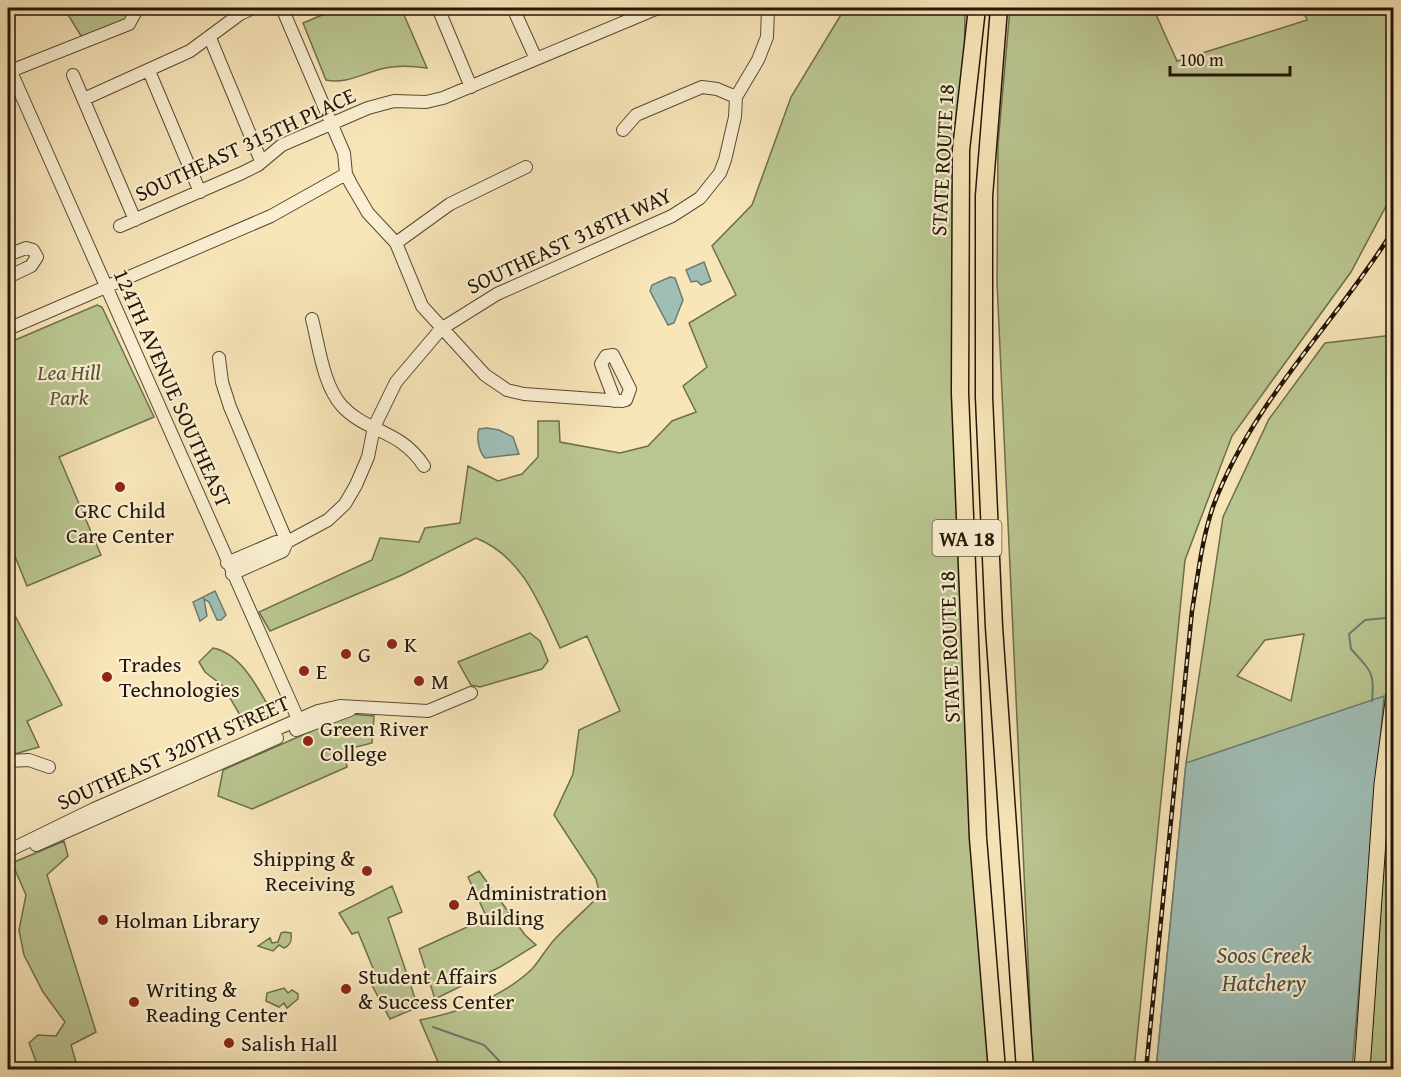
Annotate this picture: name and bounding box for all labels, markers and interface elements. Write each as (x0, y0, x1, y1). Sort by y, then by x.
scale bar (1170, 39, 1290, 77)
text: 100 m (1179, 46, 1224, 73)
street label: SOUTHEAST 315TH PLACE (129, 79, 361, 209)
street label: STATE ROUTE 18 (922, 83, 962, 237)
street label: SOUTHEAST 318TH WAY (461, 178, 677, 302)
street label: 124TH AVENUE SOUTHEAST (106, 263, 240, 513)
park label: Lea Hill Park (36, 356, 101, 413)
marker: GRC Child Care Center (113, 480, 127, 494)
place label: GRC Child Care Center (66, 494, 174, 551)
road number: WA 18 (932, 520, 1002, 556)
street label: STATE ROUTE 18 (930, 570, 968, 724)
place label: K (404, 628, 417, 660)
marker: K (385, 637, 399, 651)
place label: G (358, 638, 371, 670)
marker: G (339, 647, 353, 661)
place label: Trades Technologies (119, 648, 240, 705)
place label: E (316, 655, 327, 687)
marker: E (297, 664, 311, 678)
place label: M (431, 665, 449, 697)
marker: Trades Technologies (100, 670, 114, 684)
marker: M (412, 674, 426, 688)
street label: SOUTHEAST 320TH STREET (51, 686, 295, 818)
place label: Green River College (320, 712, 428, 769)
marker: Green River College (301, 734, 315, 748)
place label: Shipping & Receiving (253, 842, 355, 899)
marker: Shipping & Receiving (360, 864, 374, 878)
place label: Administration Building (466, 876, 608, 933)
marker: Administration Building (447, 898, 461, 912)
place label: Holman Library (115, 904, 260, 936)
marker: Holman Library (96, 913, 110, 927)
water label: Soos Creek Hatchery (1216, 937, 1312, 1000)
place label: Student Affairs & Success Center (358, 960, 514, 1017)
place label: Writing & Reading Center (146, 973, 287, 1030)
marker: Student Affairs & Success Center (339, 982, 353, 996)
marker: Writing & Reading Center (127, 995, 141, 1009)
place label: Salish Hall (241, 1027, 338, 1059)
marker: Salish Hall (222, 1036, 236, 1050)

